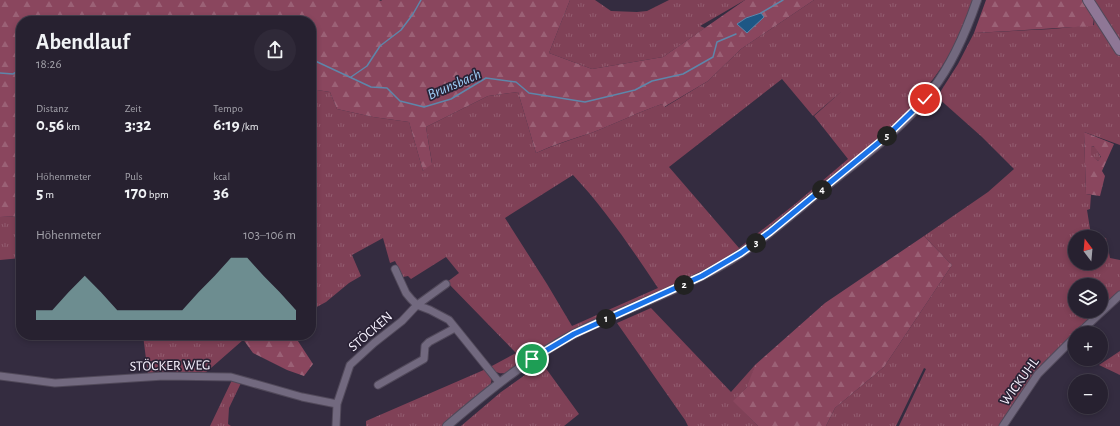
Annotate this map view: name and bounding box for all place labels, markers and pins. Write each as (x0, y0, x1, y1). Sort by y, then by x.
pin (908, 82, 942, 116)
pin: 5 (877, 126, 897, 146)
pin: 4 (812, 180, 832, 200)
pin: 3 (746, 233, 766, 253)
pin: 2 (674, 275, 694, 295)
pin: 1 (596, 309, 616, 329)
pin (515, 342, 549, 376)

